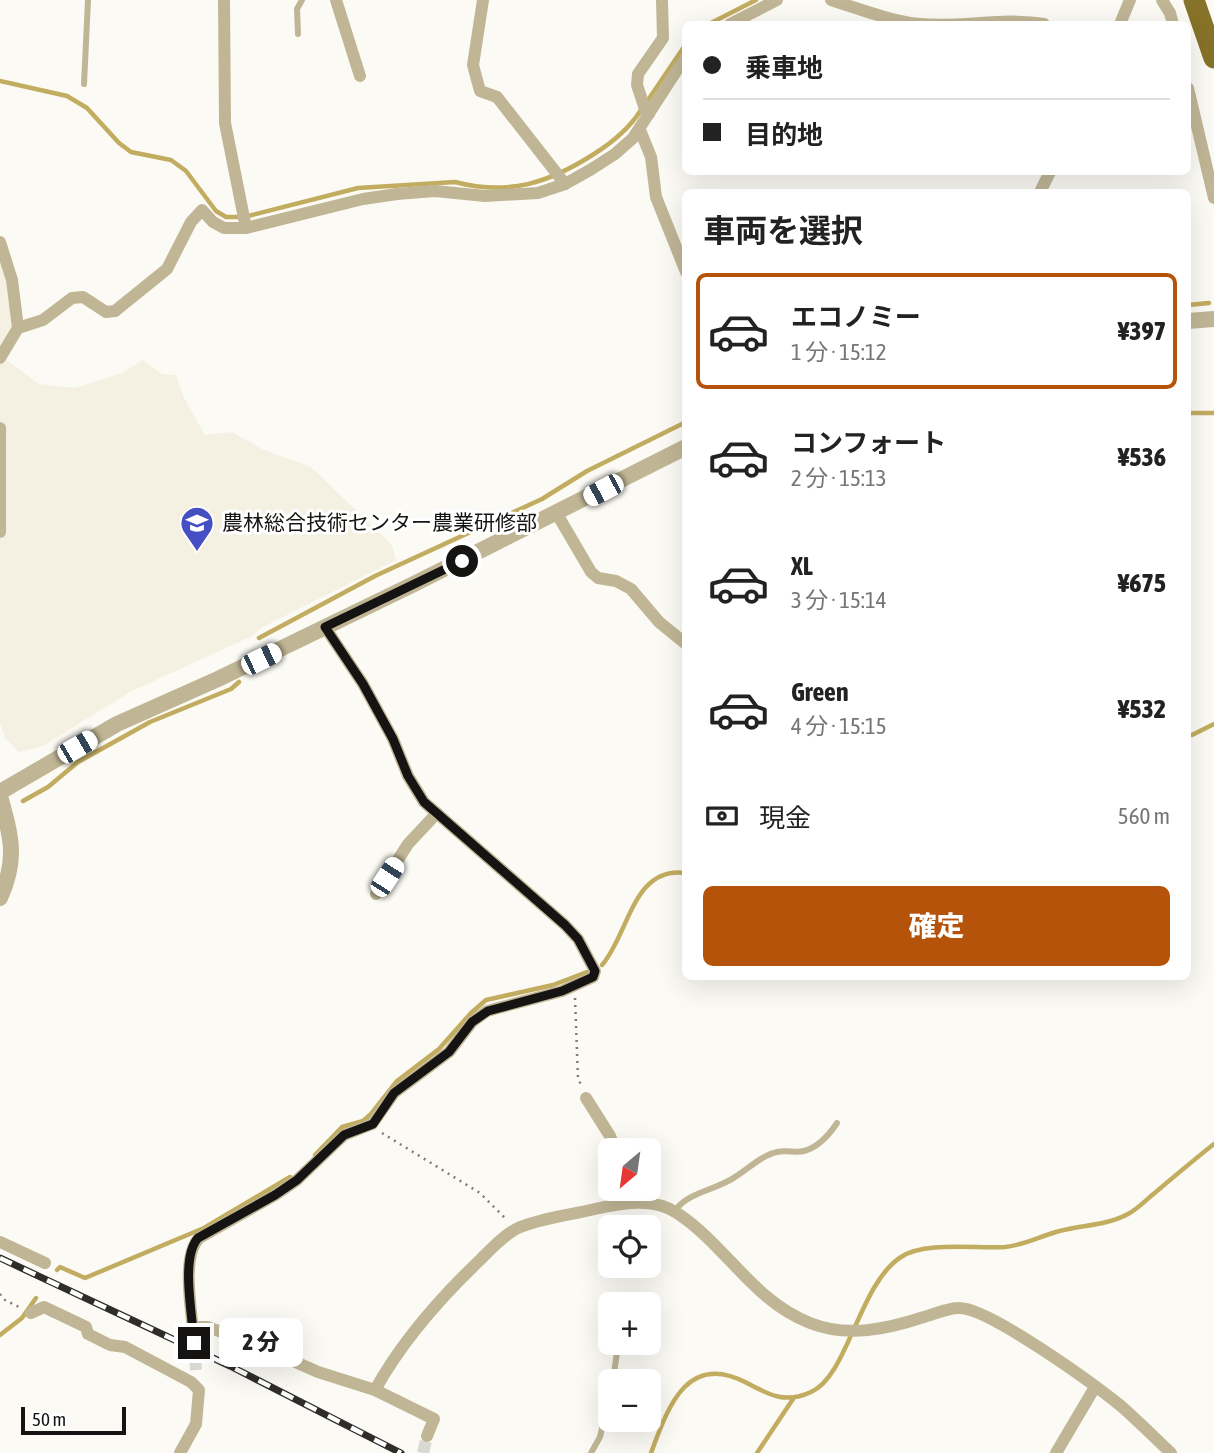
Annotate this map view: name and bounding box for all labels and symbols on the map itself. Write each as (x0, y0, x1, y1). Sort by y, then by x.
car (580, 471, 627, 509)
school or university icon: 農林総合技術センター農業研修部 (178, 504, 216, 553)
place label: 農林総合技術センター農業研修部 (222, 510, 537, 534)
route start (446, 545, 478, 577)
car (238, 640, 285, 678)
car (54, 727, 101, 767)
car (367, 854, 408, 900)
north arrow (598, 1138, 662, 1200)
callout: 2 分 (218, 1318, 302, 1368)
route end (178, 1327, 210, 1359)
scale bar (21, 1404, 126, 1436)

